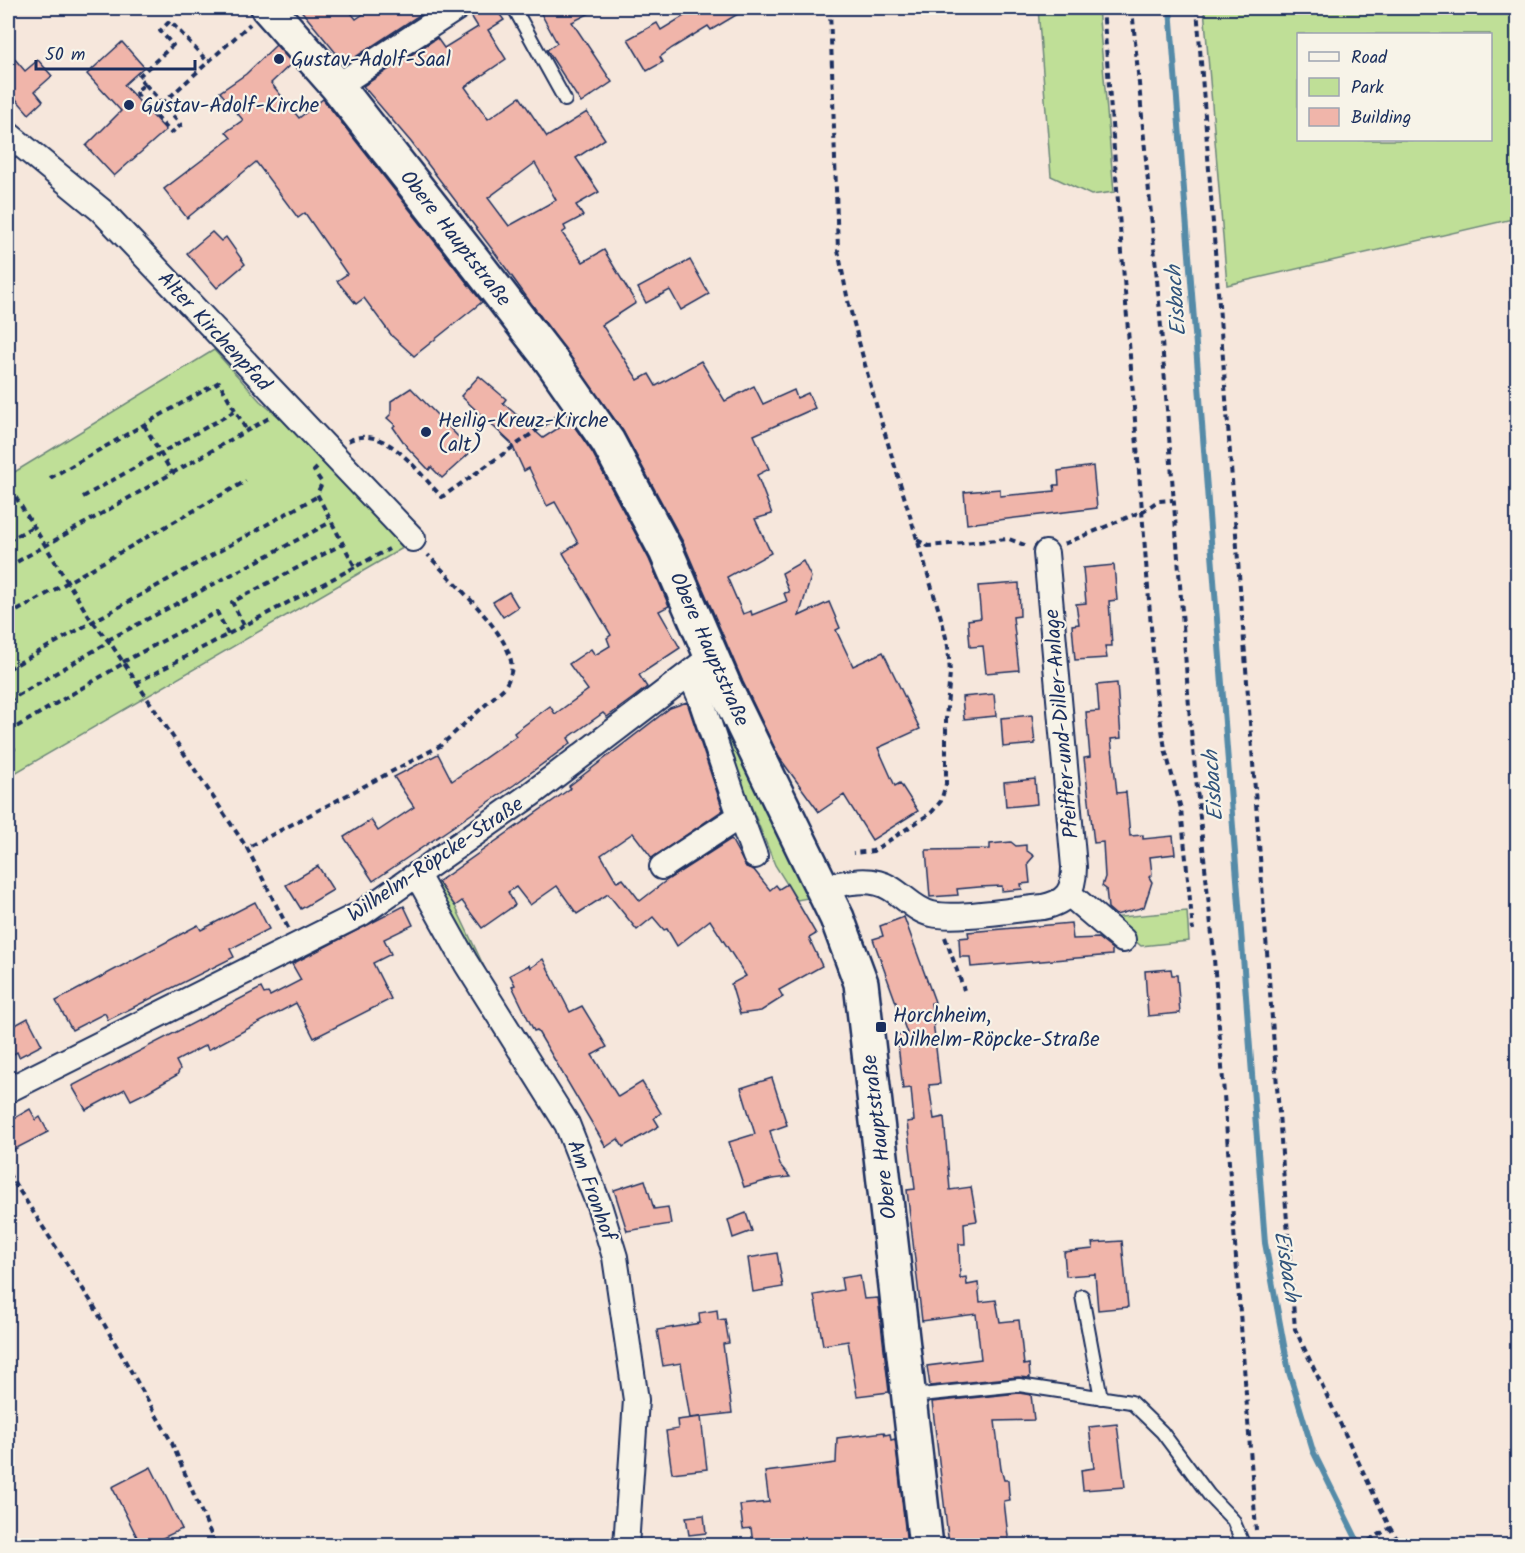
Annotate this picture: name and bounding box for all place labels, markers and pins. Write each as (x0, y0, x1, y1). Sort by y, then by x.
place label: Gustav-Adolf-Saal (291, 44, 451, 77)
marker: Gustav-Adolf-Saal (272, 52, 286, 66)
place label: Gustav-Adolf-Kirche (141, 90, 320, 123)
marker: Gustav-Adolf-Kirche (122, 98, 136, 112)
place label: Heilig-Kreuz-Kirche (alt) (438, 405, 609, 462)
marker: Heilig-Kreuz-Kirche (alt) (419, 425, 433, 439)
place label: Horchheim, Wilhelm-Röpcke-Straße (893, 1000, 1100, 1057)
marker: Horchheim, Wilhelm-Röpcke-Straße (874, 1020, 888, 1034)

